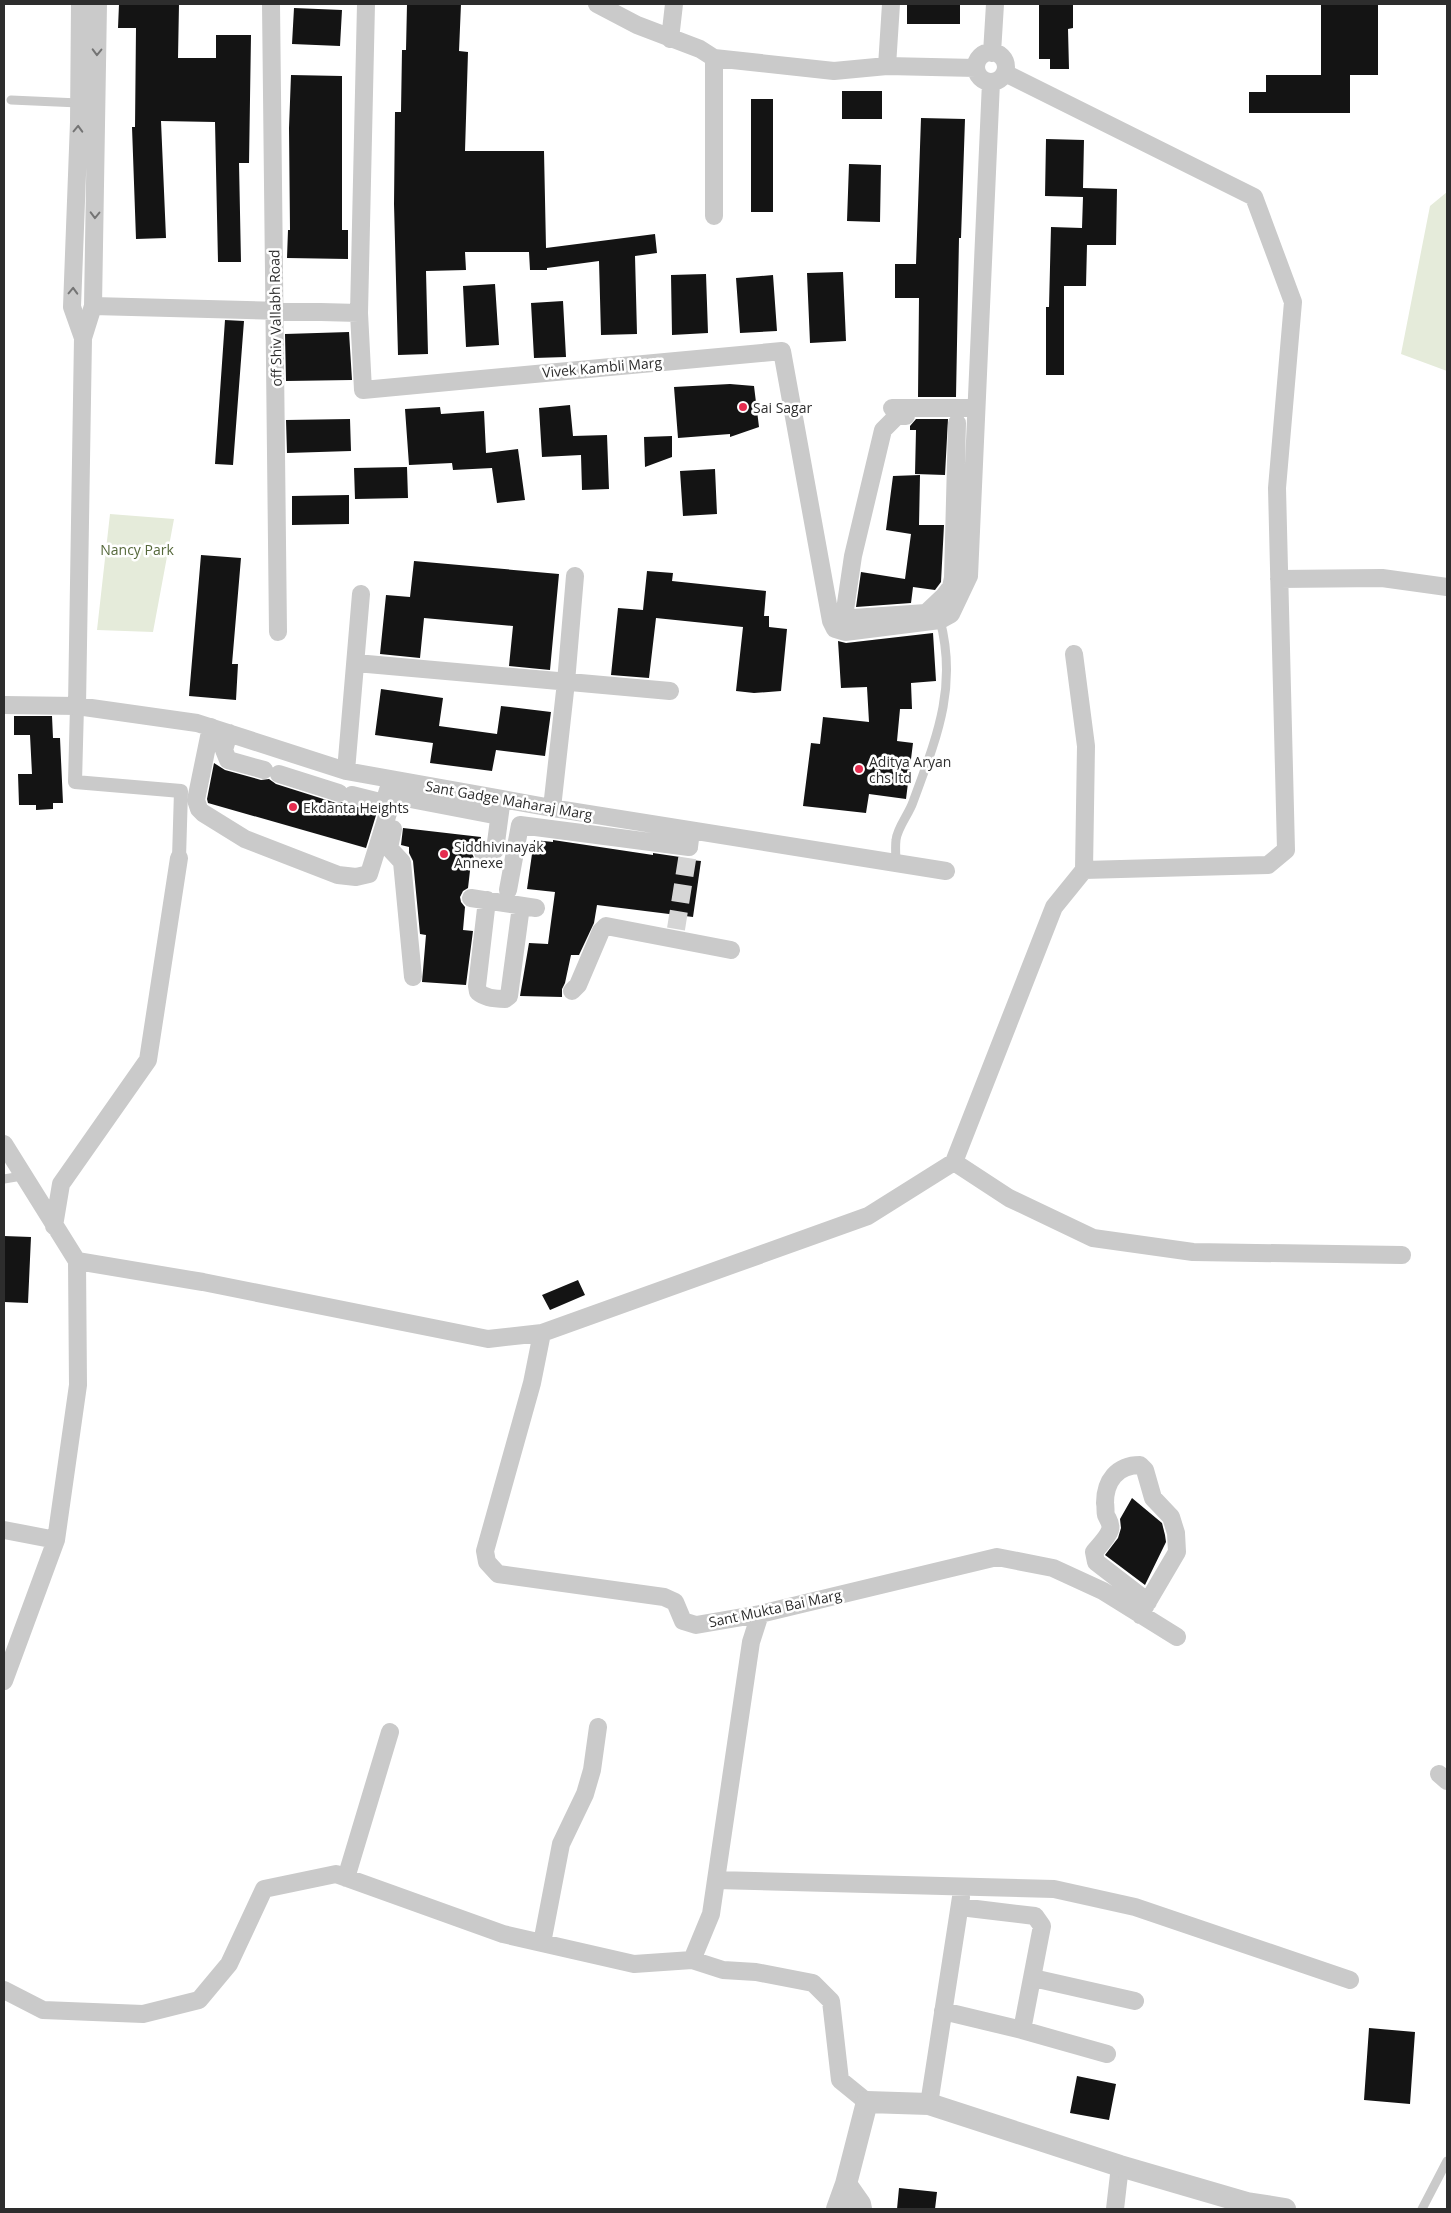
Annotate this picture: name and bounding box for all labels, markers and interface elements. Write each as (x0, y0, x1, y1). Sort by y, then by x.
one-way arrow (92, 49, 103, 57)
one-way arrow (73, 125, 84, 133)
one-way arrow (89, 211, 100, 219)
street label: off Shiv Vallabh Road (264, 249, 286, 387)
one-way arrow (68, 287, 78, 294)
street label: Vivek Kambli Marg (541, 352, 663, 382)
place label: Sai Sagar (753, 398, 812, 417)
marker: Sai Sagar (737, 401, 749, 413)
park label: Nancy Park (100, 540, 174, 559)
place label: Aditya Aryan chs ltd (869, 752, 951, 787)
marker: Aditya Aryan chs ltd (853, 763, 865, 775)
street label: Sant Gadge Maharaj Marg (424, 776, 594, 824)
place label: Ekdanta Heights (303, 798, 409, 817)
marker: Ekdanta Heights (287, 801, 299, 813)
place label: Siddhivinayak Annexe (454, 837, 544, 872)
marker: Siddhivinayak Annexe (438, 848, 450, 860)
street label: Sant Mukta Bai Marg (707, 1585, 844, 1631)

